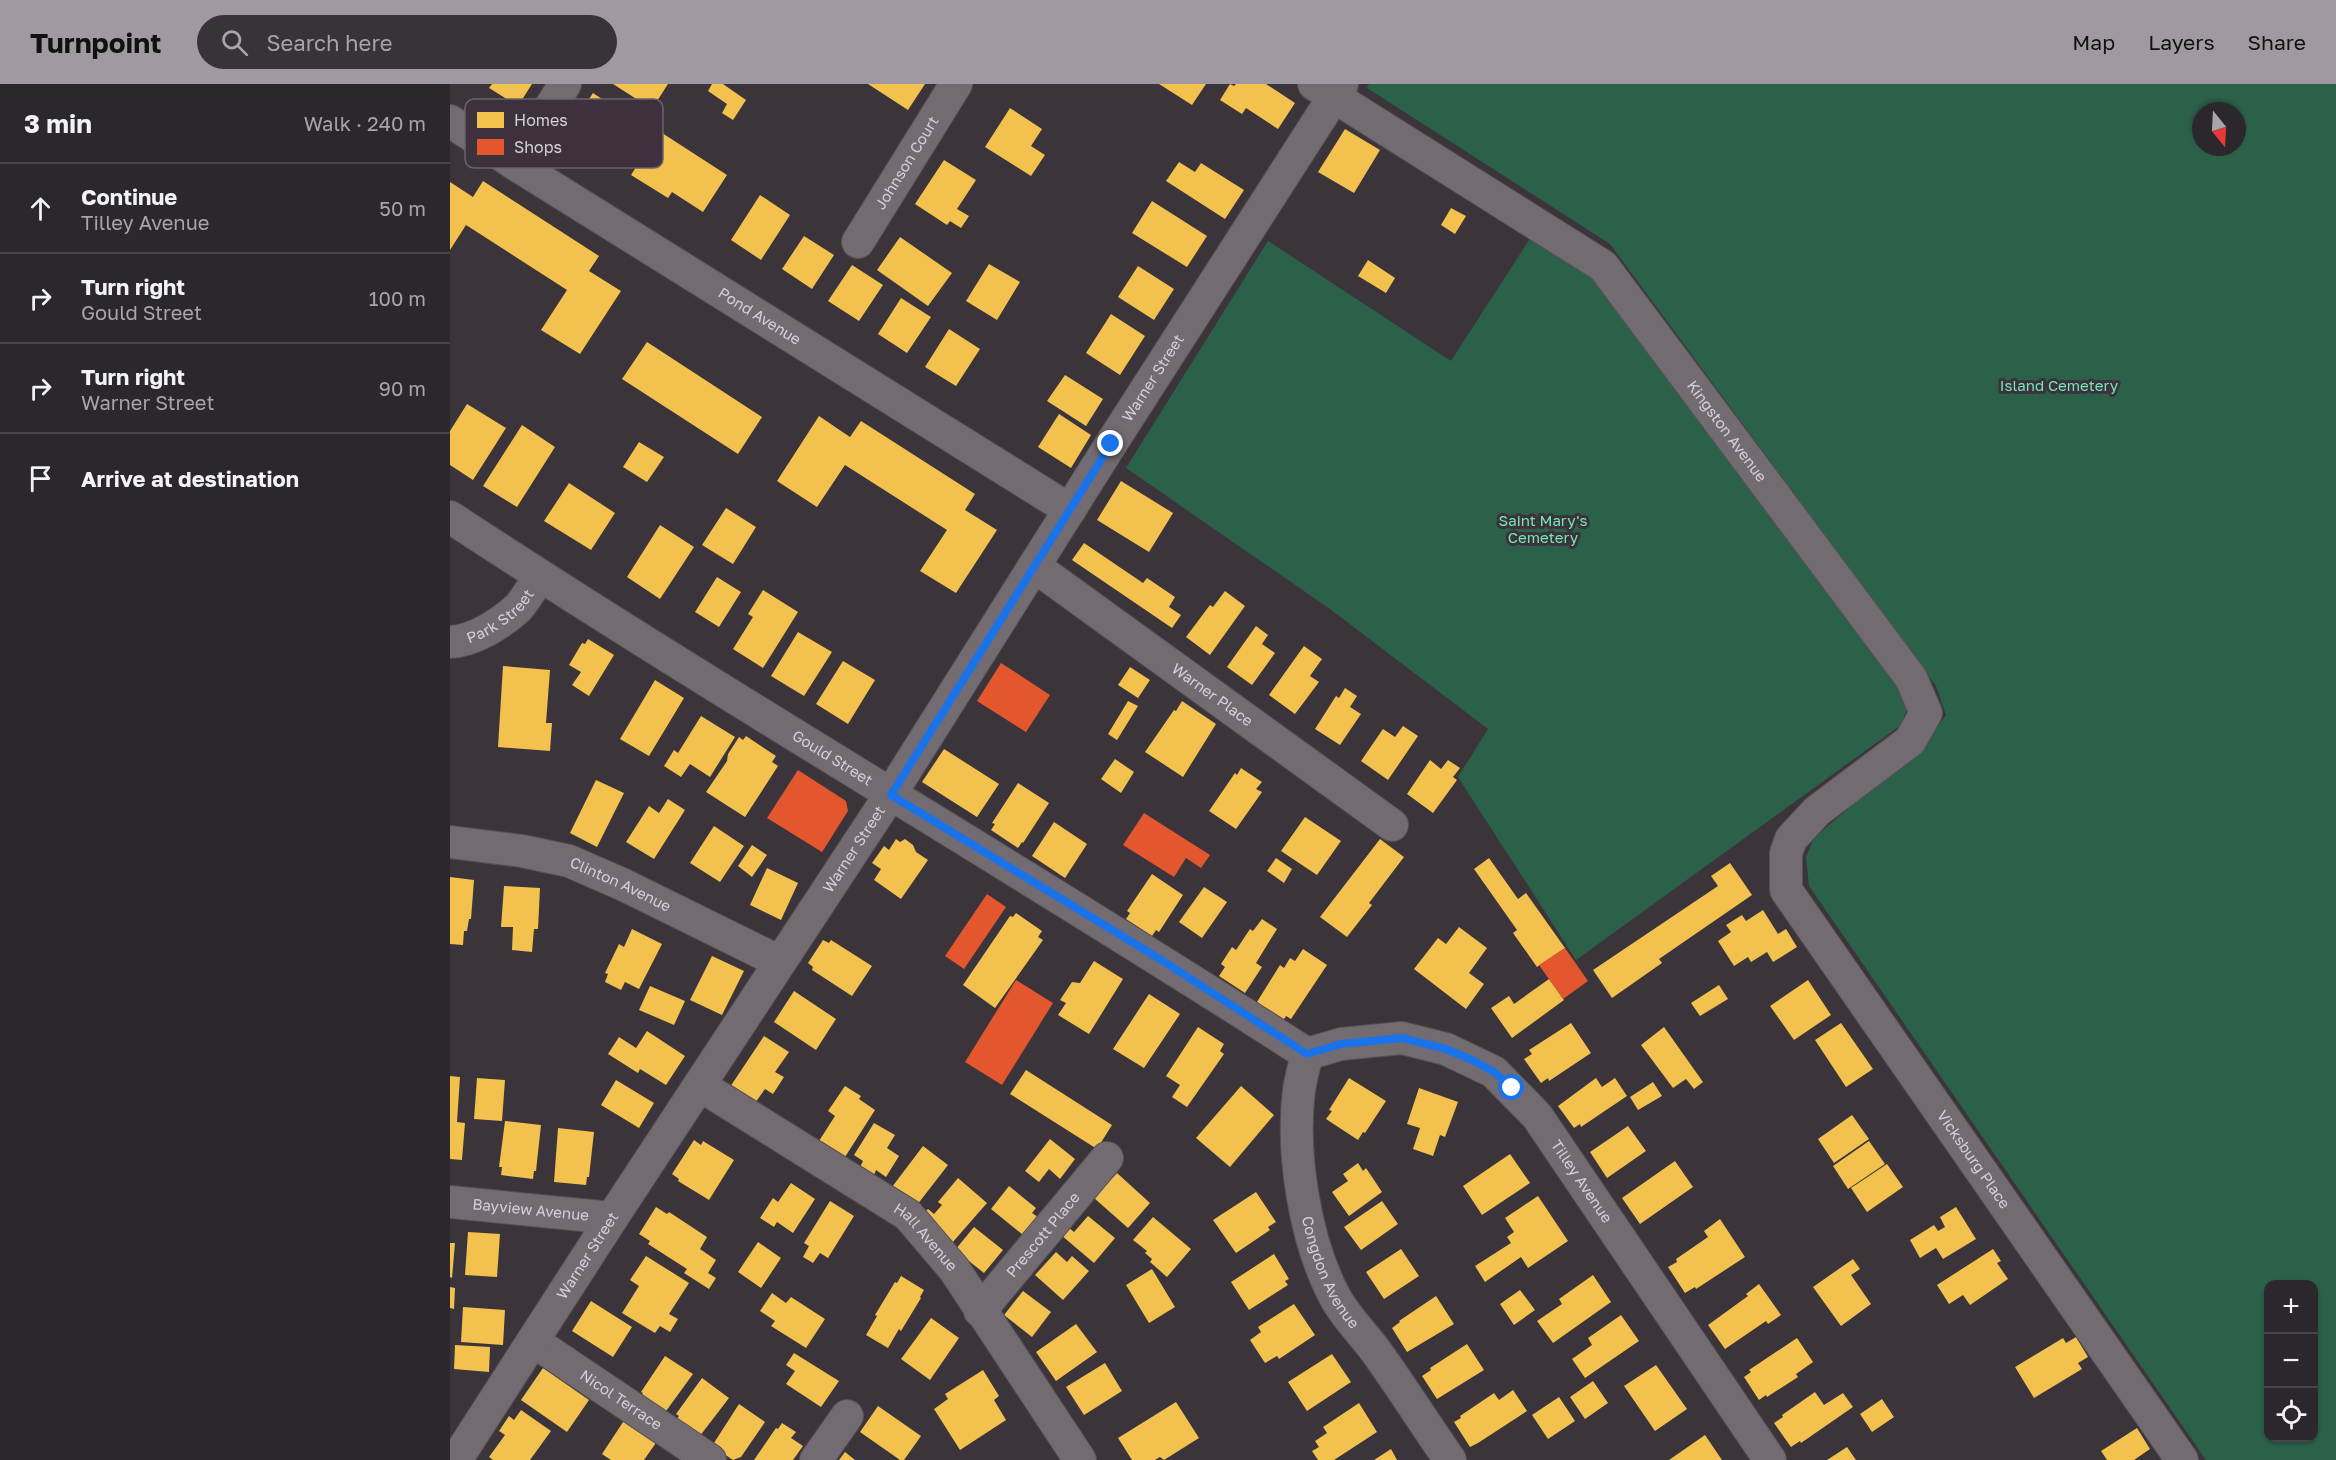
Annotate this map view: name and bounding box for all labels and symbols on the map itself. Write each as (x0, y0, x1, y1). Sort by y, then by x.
legend (465, 99, 663, 168)
north arrow (2192, 102, 2246, 156)
text: Homes (514, 110, 568, 130)
street label: Johnson Court (871, 113, 942, 212)
text: Shops (514, 137, 562, 157)
street label: Pond Avenue (715, 283, 805, 348)
street label: Warner Street (1118, 331, 1187, 425)
park label: Island Cemetery (2000, 376, 2119, 394)
street label: Kingston Avenue (1684, 377, 1771, 485)
route end (1097, 430, 1123, 456)
park label: Saint Mary's Cemetery (1499, 511, 1587, 546)
street label: Park Street (464, 586, 537, 646)
street label: Warner Place (1169, 659, 1257, 730)
street label: Gould Street (789, 726, 876, 789)
street label: Warner Street (818, 802, 888, 896)
street label: Clinton Avenue (567, 853, 674, 915)
route start (1498, 1074, 1524, 1100)
street label: Vicksburg Place (1934, 1106, 2015, 1212)
street label: Tilley Avenue (1548, 1136, 1617, 1226)
street label: Prescott Place (1002, 1188, 1083, 1280)
street label: Bayview Avenue (472, 1194, 590, 1224)
street label: Hall Avenue (891, 1199, 962, 1275)
street label: Warner Street (552, 1208, 622, 1302)
street label: Congdon Avenue (1299, 1214, 1364, 1332)
street label: Nicol Terrace (577, 1365, 666, 1433)

